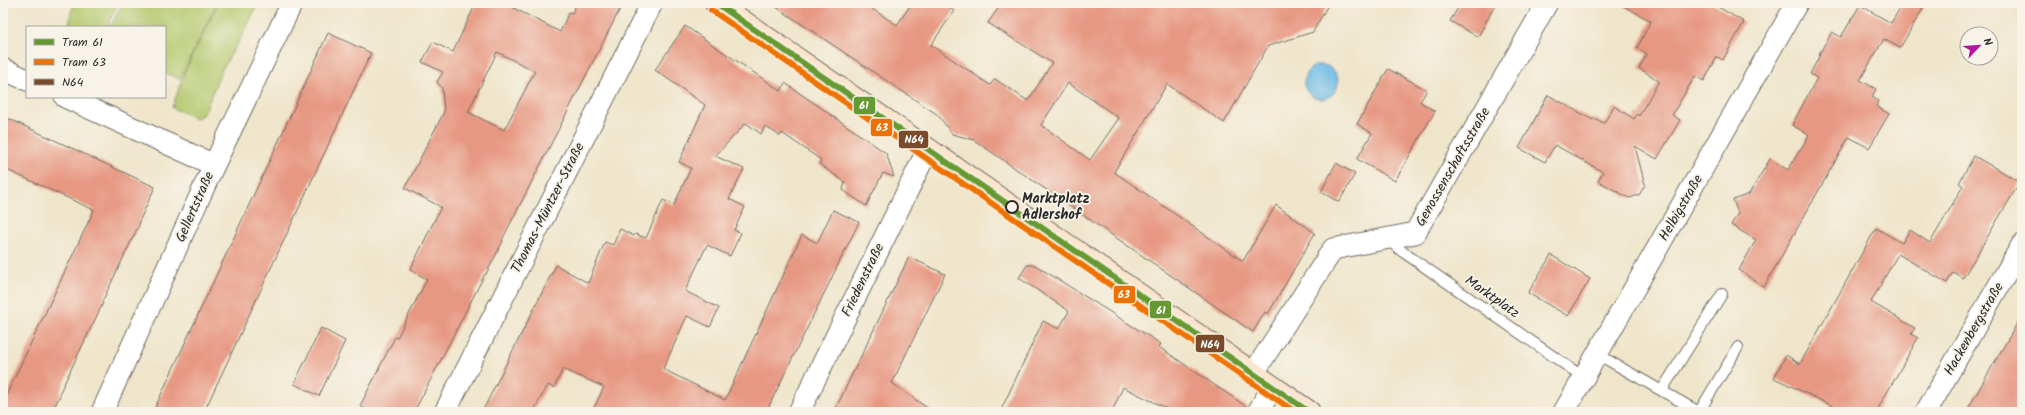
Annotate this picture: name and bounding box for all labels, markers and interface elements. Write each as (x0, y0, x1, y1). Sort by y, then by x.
legend (26, 26, 166, 98)
north arrow (1959, 26, 1999, 66)
text: Tram 61 (62, 33, 103, 52)
text: N (1978, 35, 1997, 49)
text: Tram 63 (62, 53, 106, 72)
text: N64 (62, 73, 84, 92)
line badge: 61 (853, 96, 876, 115)
text: 61 (859, 97, 869, 115)
street label: Genossenschaftsstraße (1410, 103, 1496, 231)
line badge: 63 (870, 118, 893, 137)
text: 63 (876, 119, 888, 137)
line badge: N64 (898, 130, 929, 149)
text: N64 (905, 131, 923, 149)
street label: Thomas-Müntzer-Straße (505, 138, 591, 277)
street label: Gellertstraße (170, 168, 221, 246)
street label: Helbigstraße (1653, 170, 1709, 245)
place label: Marktplatz Adlershof (1022, 188, 1090, 226)
marker: Marktplatz Adlershof (1005, 200, 1019, 214)
street label: Friedenstraße (836, 239, 891, 321)
street label: Marktplatz (1460, 270, 1524, 324)
street label: Hackenbergstraße (1938, 278, 2010, 380)
line badge: 63 (1113, 285, 1136, 304)
text: 63 (1118, 286, 1130, 304)
line badge: 61 (1149, 300, 1172, 319)
text: 61 (1156, 302, 1166, 320)
line badge: N64 (1195, 334, 1225, 353)
text: N64 (1201, 336, 1219, 354)

